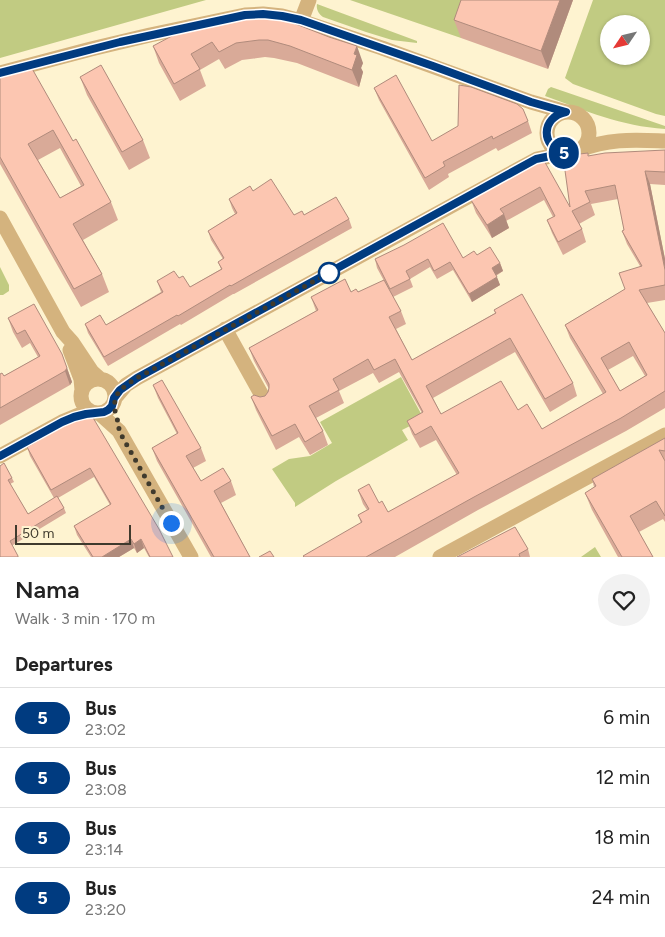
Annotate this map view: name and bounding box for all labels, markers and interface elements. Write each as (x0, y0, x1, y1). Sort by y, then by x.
north arrow (600, 15, 650, 65)
map controls (600, 15, 650, 65)
line badge: 5 (548, 137, 580, 169)
text: 5 (559, 142, 569, 164)
unlabelled marker (318, 262, 340, 284)
your location (159, 511, 184, 536)
scale bar (15, 522, 131, 545)
text: 50 m (22, 525, 54, 542)
button: heart (598, 574, 650, 626)
text: Nama (15, 575, 79, 604)
text: Walk · 3 min · 170 m (15, 609, 155, 628)
text: Departures (15, 653, 113, 676)
text: Bus (85, 697, 116, 720)
text: 6 min (603, 706, 650, 729)
text: 5 (37, 707, 48, 729)
text: 23:02 (85, 720, 126, 739)
text: Bus (85, 757, 116, 780)
text: 12 min (596, 766, 650, 789)
text: 5 (37, 767, 48, 789)
text: 23:08 (85, 780, 127, 799)
text: Bus (85, 817, 116, 840)
text: 18 min (595, 826, 650, 849)
text: 5 (37, 827, 48, 849)
text: 23:14 (85, 840, 123, 859)
text: Bus (85, 877, 116, 900)
text: 24 min (592, 886, 650, 909)
text: 5 (37, 887, 48, 909)
text: 23:20 (85, 900, 126, 919)

